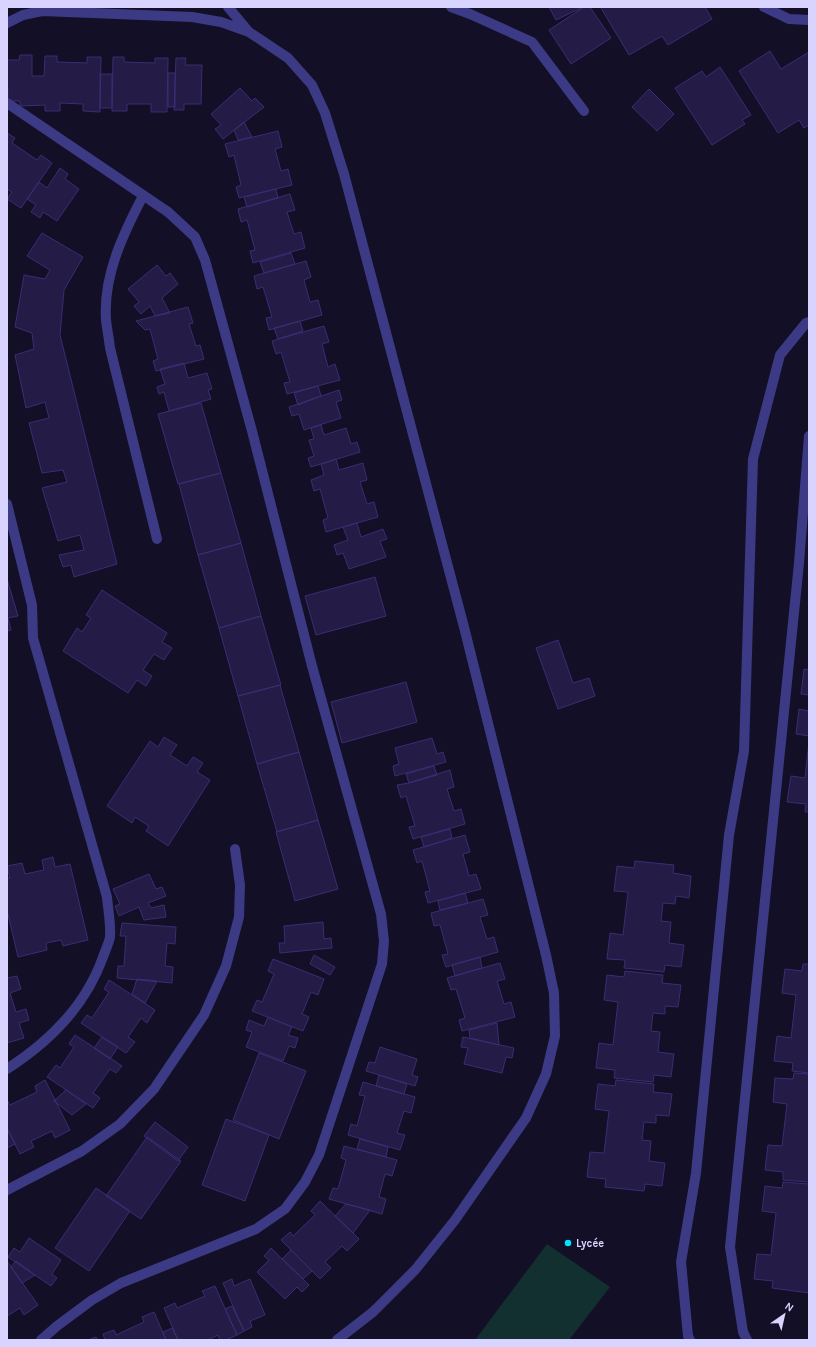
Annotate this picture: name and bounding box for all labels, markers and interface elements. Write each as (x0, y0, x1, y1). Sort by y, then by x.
place label: Lycée (576, 1237, 604, 1250)
marker: Lycée (563, 1238, 573, 1248)
north arrow (764, 1295, 804, 1335)
text: N (782, 1300, 796, 1315)

